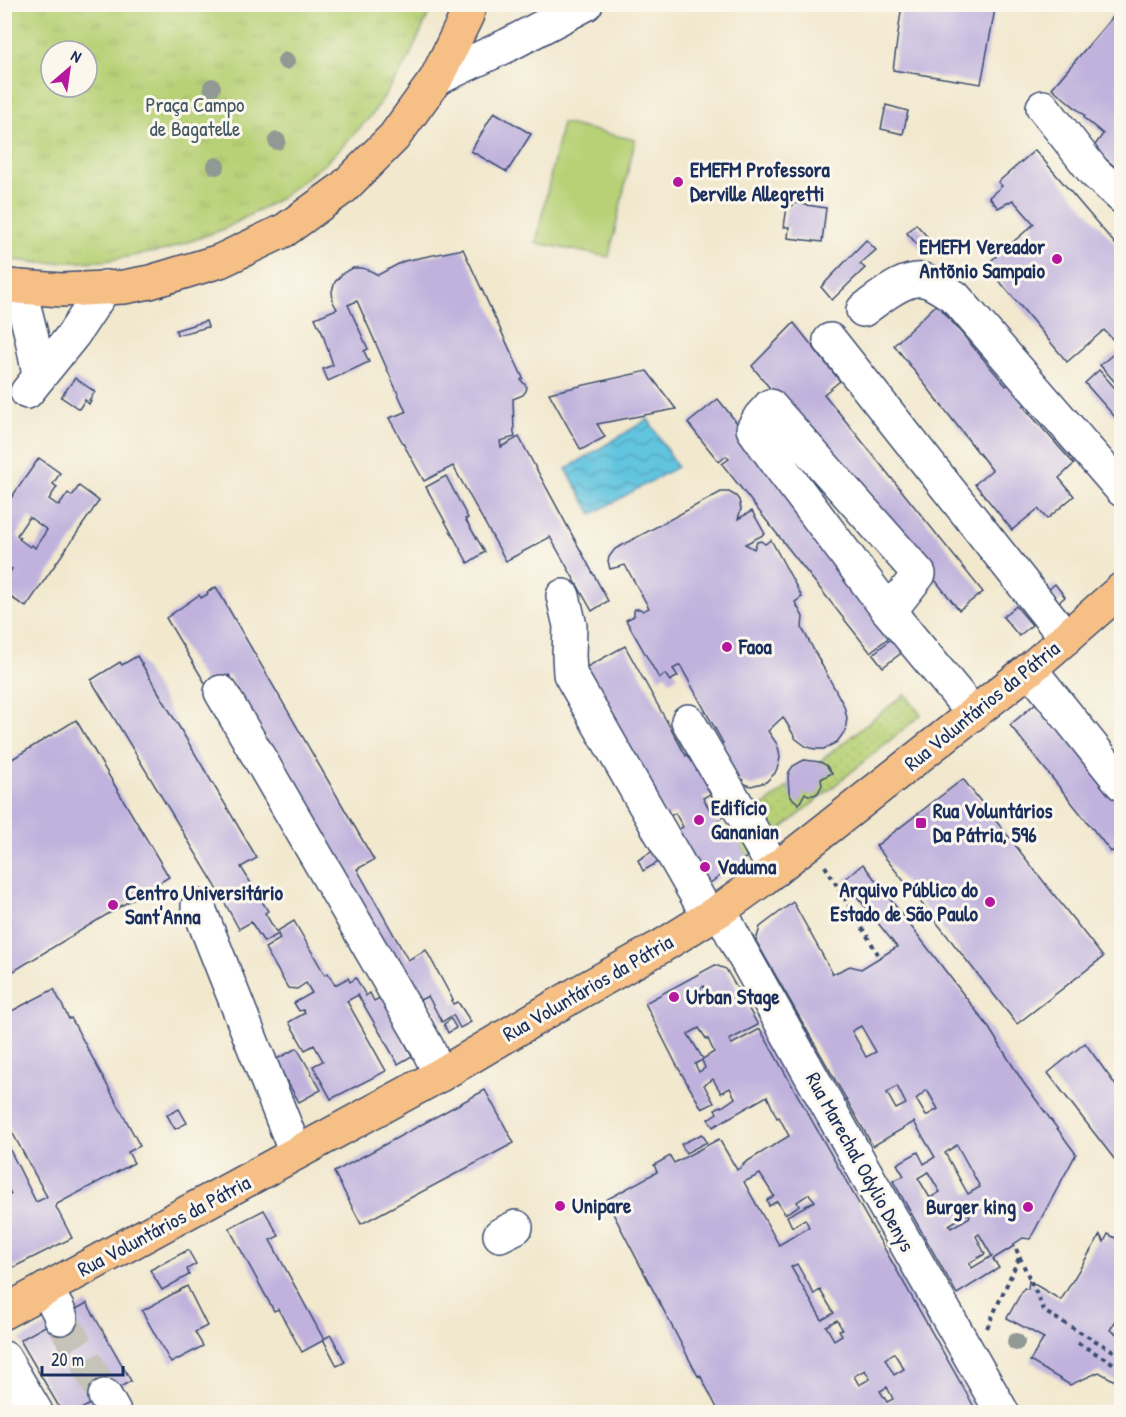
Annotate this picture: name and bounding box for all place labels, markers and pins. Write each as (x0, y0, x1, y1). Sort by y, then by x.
place label: EMEFM Professora Derville Allegretti (690, 155, 831, 209)
marker: EMEFM Professora Derville Allegretti (671, 175, 685, 189)
place label: EMEFM Vereador Antõnio Sampaio (919, 232, 1046, 286)
marker: EMEFM Vereador Antõnio Sampaio (1050, 252, 1064, 266)
place label: Faoa (738, 632, 773, 661)
marker: Faoa (720, 640, 734, 654)
place label: Edifício Gananian (711, 793, 779, 846)
place label: Rua Voluntários Da Pátria, 596 (933, 796, 1053, 849)
marker: Edifício Gananian (692, 813, 706, 827)
marker: Rua Voluntários Da Pátria, 596 (914, 816, 928, 830)
place label: Vaduma (717, 852, 777, 881)
marker: Vaduma (698, 860, 712, 874)
place label: Arquivo Público do Estado de São Paulo (830, 875, 979, 928)
place label: Centro Universitário Sant'Anna (125, 878, 284, 931)
marker: Arquivo Público do Estado de São Paulo (983, 895, 997, 909)
marker: Centro Universitário Sant'Anna (106, 898, 120, 912)
place label: Urban Stage (686, 982, 780, 1012)
marker: Urban Stage (667, 990, 681, 1004)
place label: Unipare (572, 1191, 632, 1221)
place label: Burger king (926, 1192, 1016, 1222)
marker: Unipare (553, 1199, 567, 1213)
marker: Burger king (1021, 1200, 1035, 1214)

